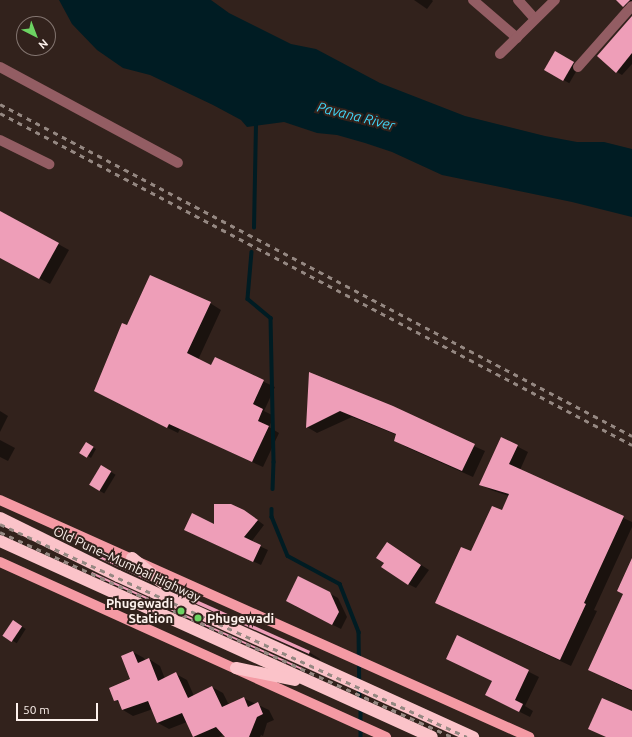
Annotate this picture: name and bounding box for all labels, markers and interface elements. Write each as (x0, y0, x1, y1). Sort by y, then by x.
north arrow (16, 16, 56, 56)
text: N (36, 37, 50, 51)
water label: Pavana River (315, 98, 397, 134)
street label: Old Pune–Mumbai Highway (51, 523, 203, 605)
place label: Phugewadi Station (106, 596, 173, 627)
marker: Phugewadi Station (176, 606, 186, 616)
place label: Phugewadi (207, 610, 274, 626)
marker: Phugewadi (192, 612, 204, 624)
scale bar (18, 695, 100, 721)
text: 50 m (23, 703, 50, 716)

